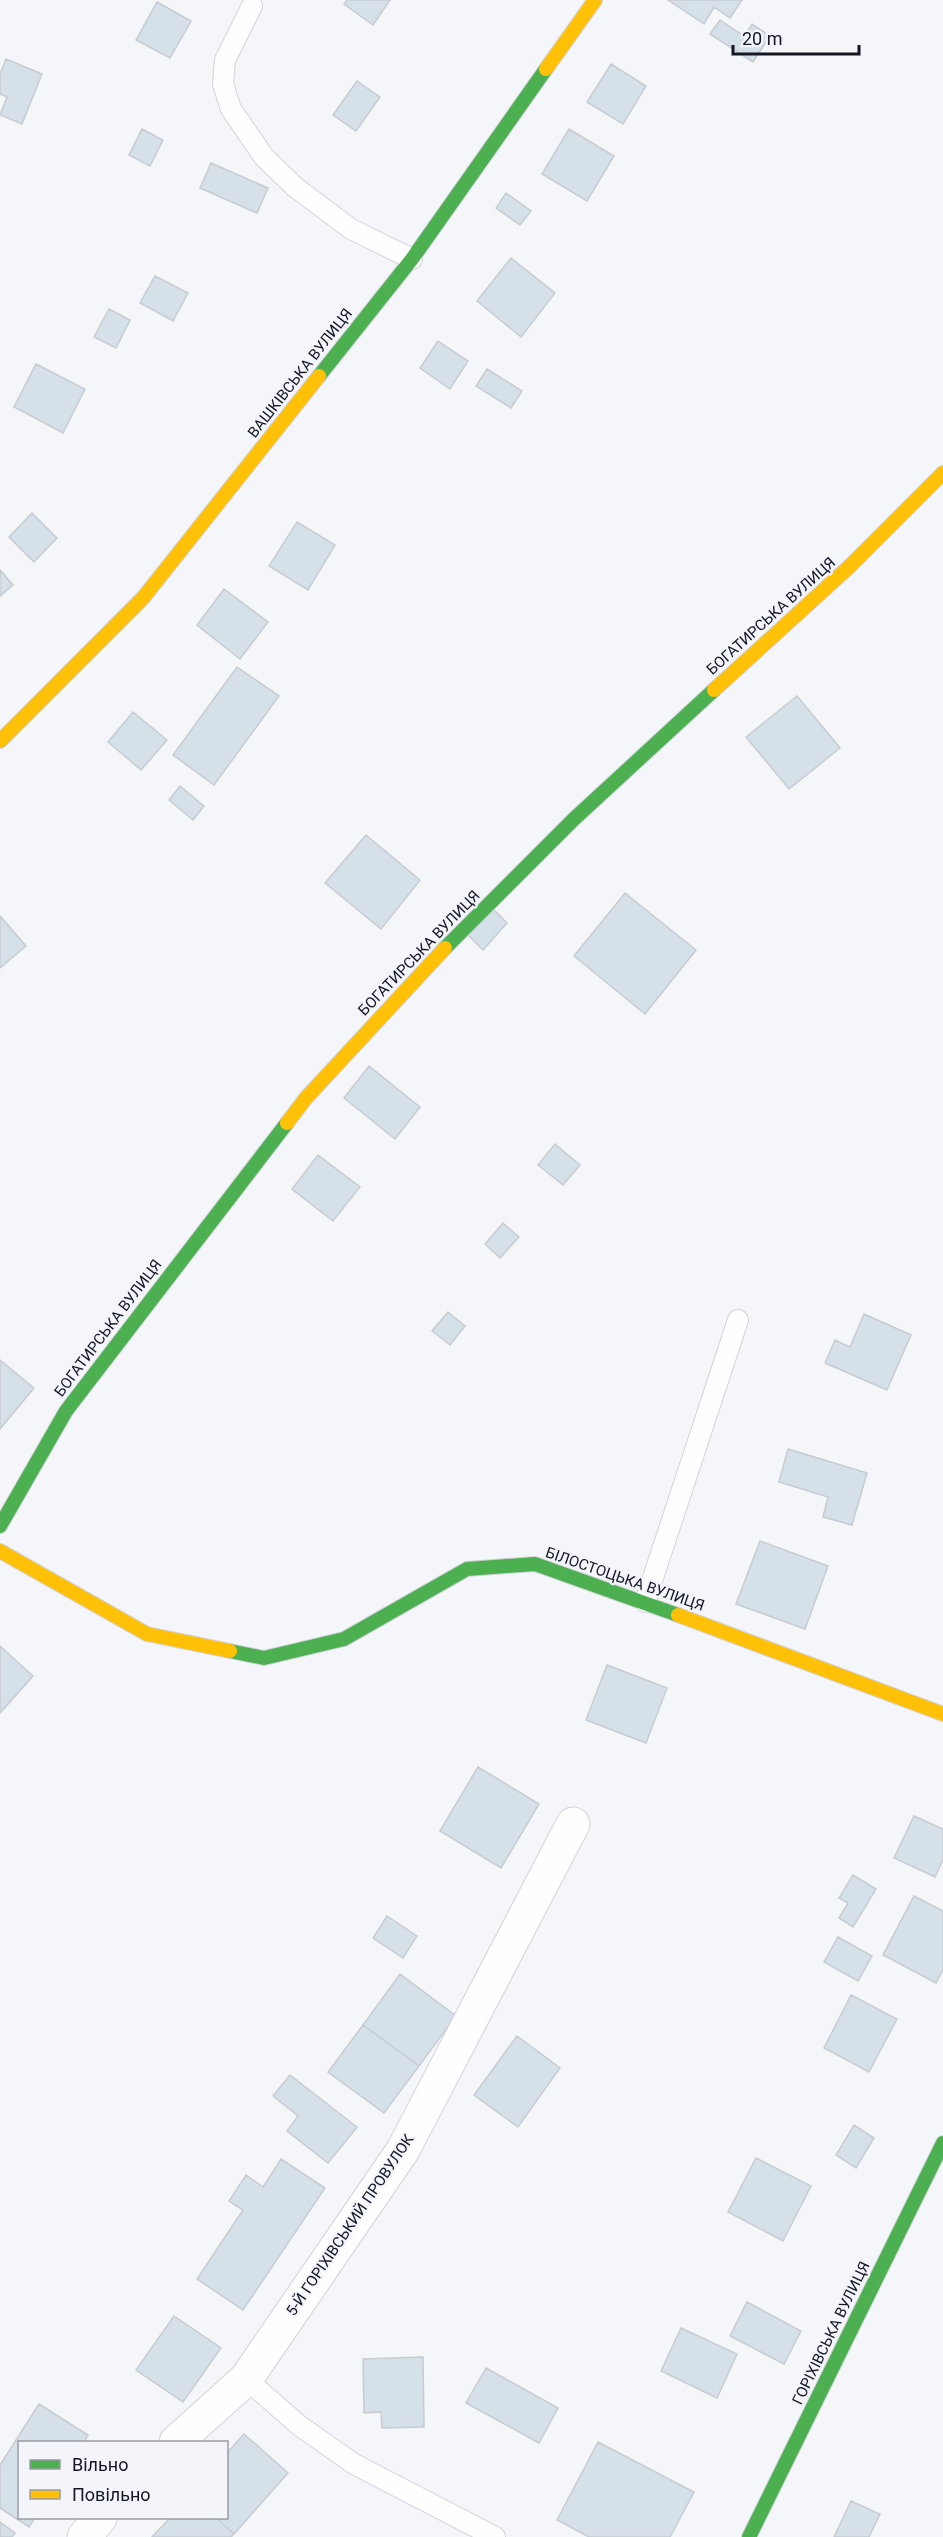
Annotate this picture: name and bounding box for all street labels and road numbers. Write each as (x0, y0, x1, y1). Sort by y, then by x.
street label: ВАШКІВСЬКА ВУЛИЦЯ (244, 305, 356, 441)
street label: БОГАТИРСЬКА ВУЛИЦЯ (703, 553, 839, 679)
street label: БОГАТИРСЬКА ВУЛИЦЯ (354, 887, 484, 1019)
street label: БОГАТИРСЬКА ВУЛИЦЯ (51, 1256, 165, 1400)
street label: БІЛОСТОЦЬКА ВУЛИЦЯ (543, 1543, 707, 1615)
street label: 5-Й ГОРІХІВСЬКИЙ ПРОВУЛОК (282, 2131, 418, 2319)
street label: ГОРІХІВСЬКА ВУЛИЦЯ (788, 2258, 874, 2408)

